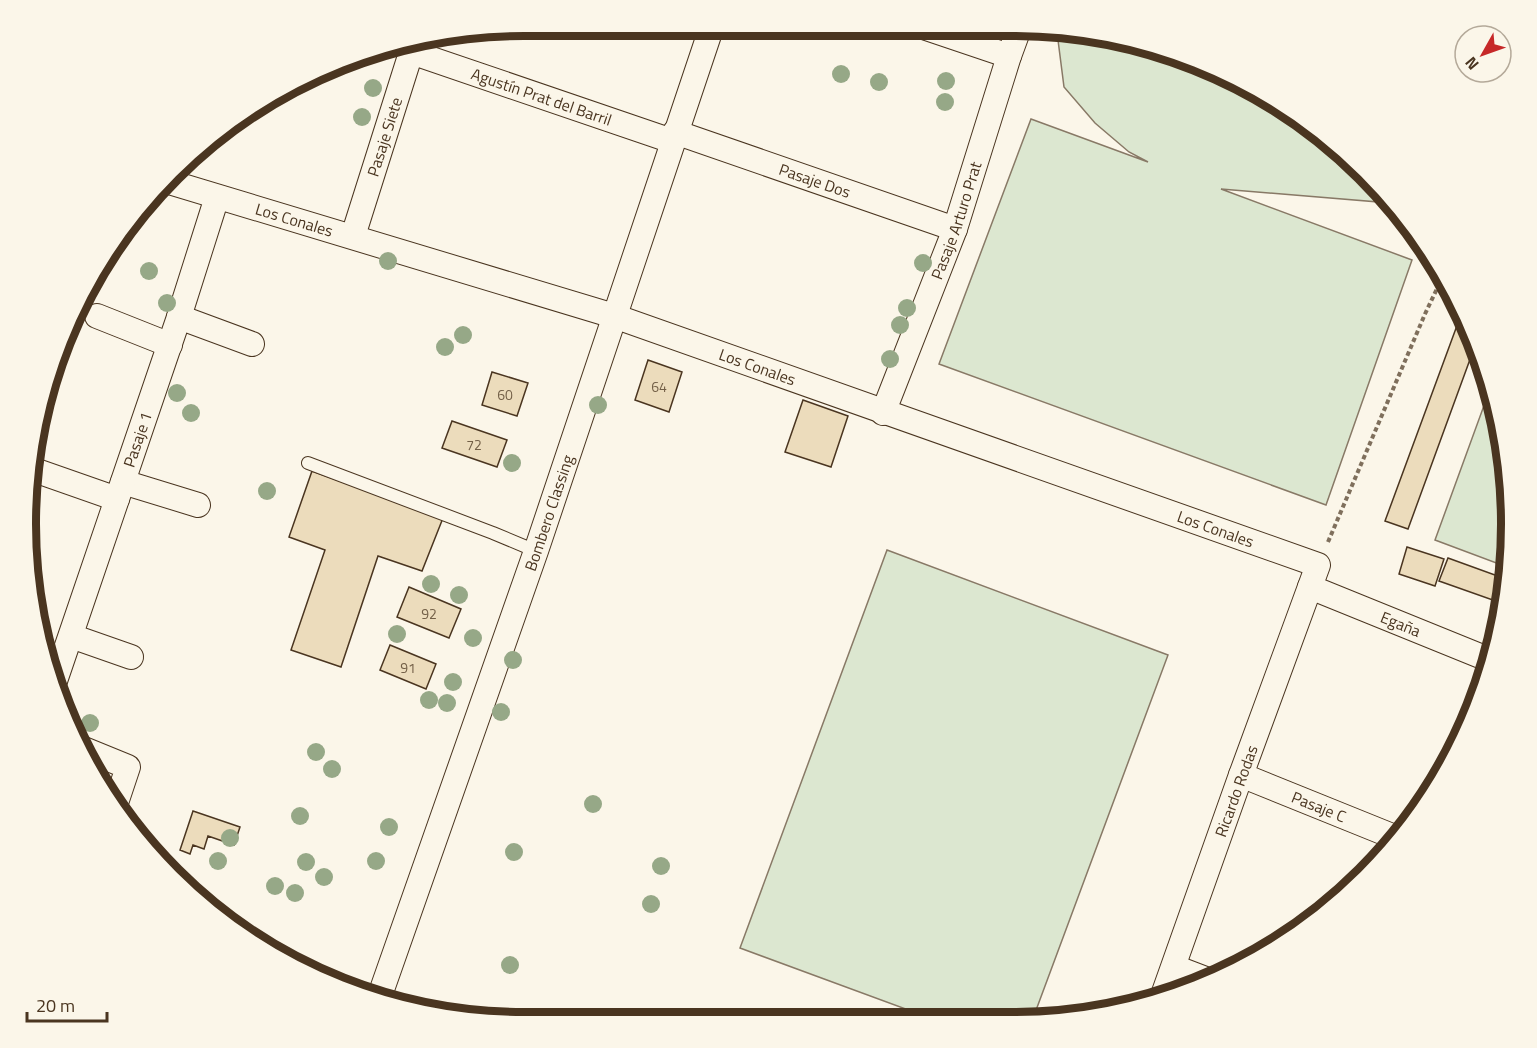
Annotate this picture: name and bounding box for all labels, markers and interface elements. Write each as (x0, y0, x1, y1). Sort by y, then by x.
north arrow (1453, 24, 1513, 84)
text: N (1459, 52, 1484, 76)
street label: Agustín Prat del Barril (468, 61, 615, 132)
street label: Pasaje Siete (361, 94, 408, 180)
street label: Pasaje Dos (776, 157, 854, 204)
street label: Pasaje Arturo Prat (924, 158, 987, 283)
street label: Los Conales (253, 197, 336, 243)
street label: Los Conales (716, 342, 799, 391)
house number: 64 (651, 376, 667, 397)
house number: 60 (497, 384, 513, 405)
street label: Pasaje 1 (117, 409, 158, 470)
house number: 72 (466, 434, 482, 455)
street label: Bombero Classing (518, 452, 579, 574)
street label: Los Conales (1174, 504, 1257, 553)
house number: 92 (421, 603, 437, 624)
street label: Egaña (1377, 605, 1425, 643)
house number: 91 (400, 657, 416, 678)
street label: Ricardo Rodas (1208, 742, 1264, 840)
street label: Pasaje C (1288, 785, 1350, 828)
scale bar (27, 985, 106, 1023)
text: 20 m (36, 992, 75, 1019)

